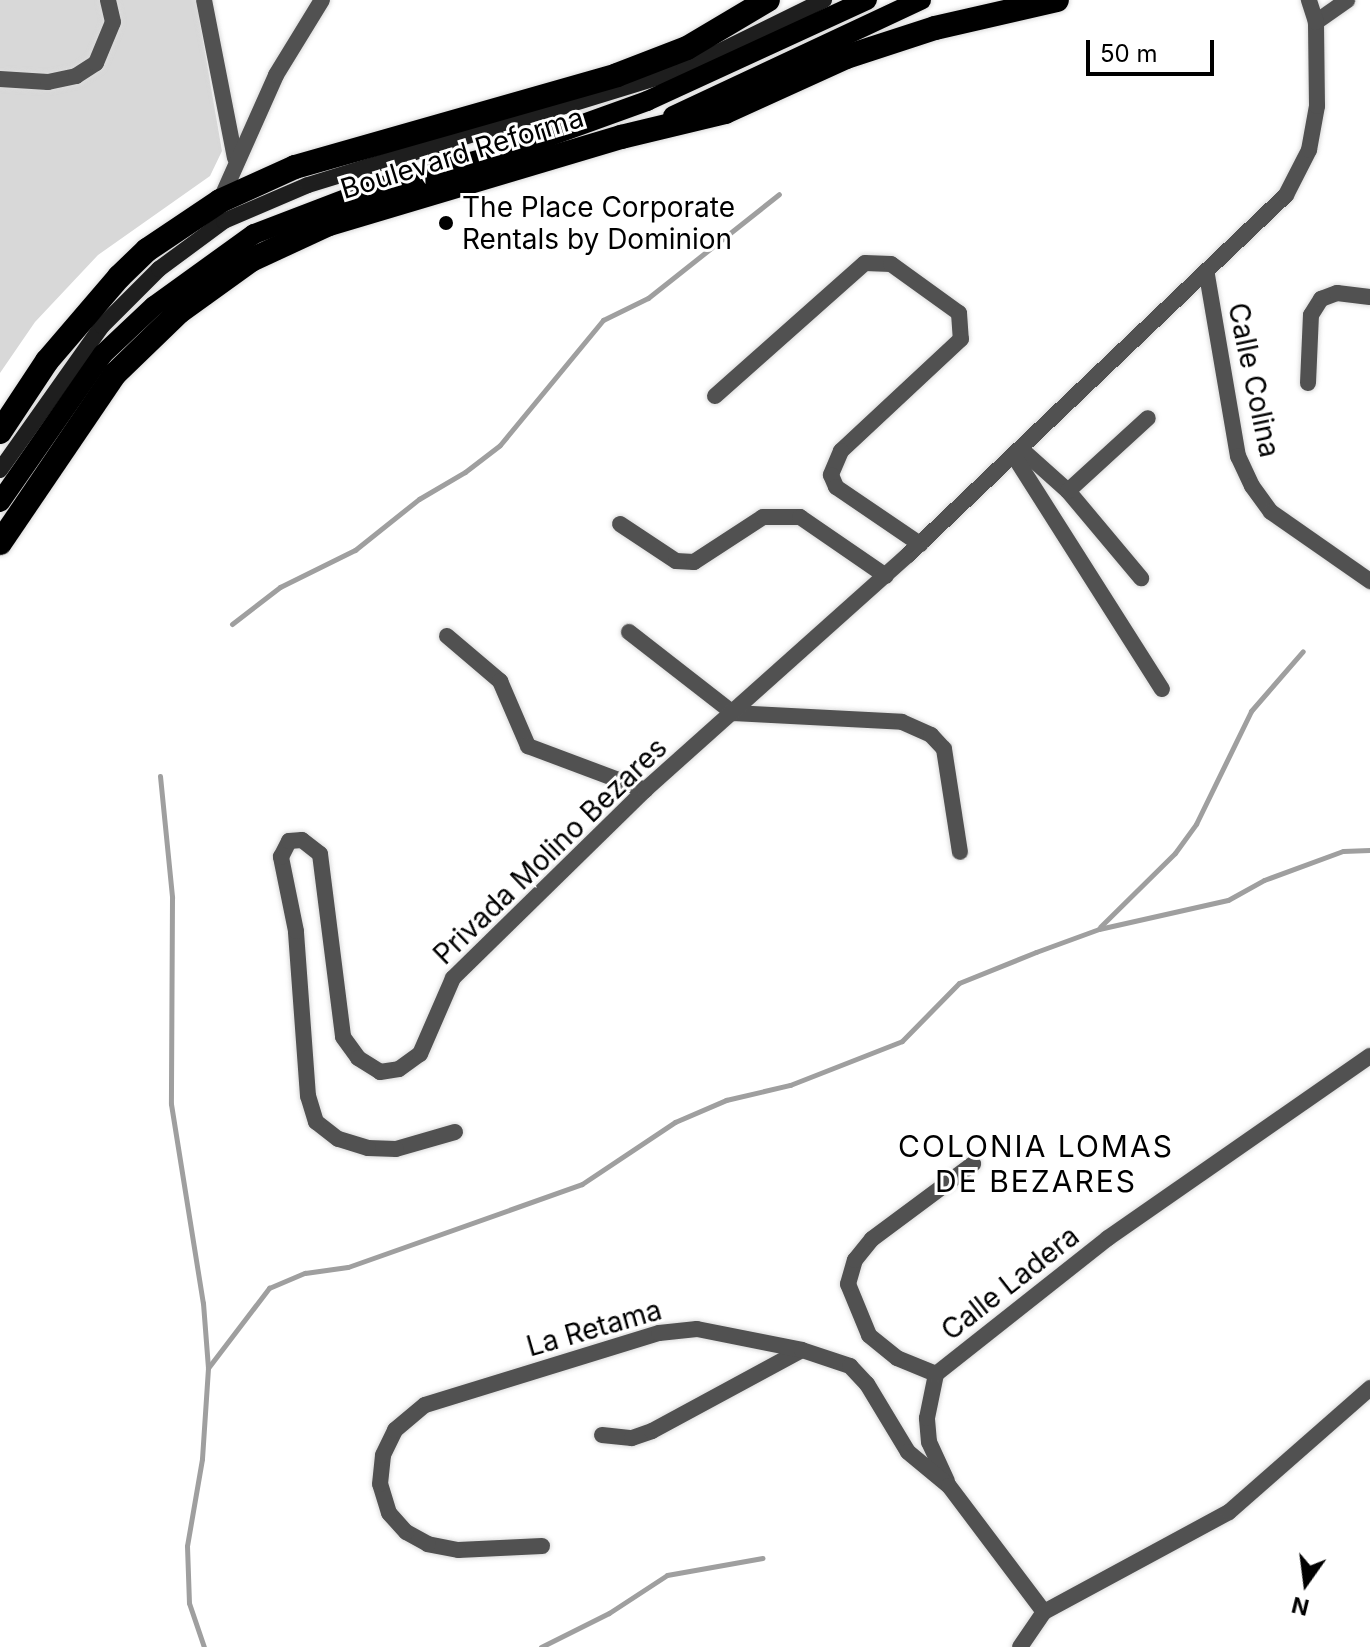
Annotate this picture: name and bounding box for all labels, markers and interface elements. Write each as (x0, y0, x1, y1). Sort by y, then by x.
scale bar (1090, 24, 1218, 74)
text: 50 m (1100, 39, 1158, 68)
street label: Boulevard Reforma (337, 100, 587, 206)
place label: The Place Corporate Rentals by Dominion (462, 190, 735, 256)
marker: The Place Corporate Rentals by Dominion (437, 214, 455, 232)
street label: Calle Colina (1221, 300, 1287, 460)
street label: Privada Molino Bezares (426, 731, 674, 971)
district label: COLONIA LOMAS DE BEZARES (898, 1128, 1174, 1198)
street label: Calle Ladera (935, 1219, 1085, 1347)
street label: La Retama (523, 1293, 665, 1363)
north arrow (1266, 1543, 1346, 1623)
text: N (1289, 1592, 1311, 1621)

